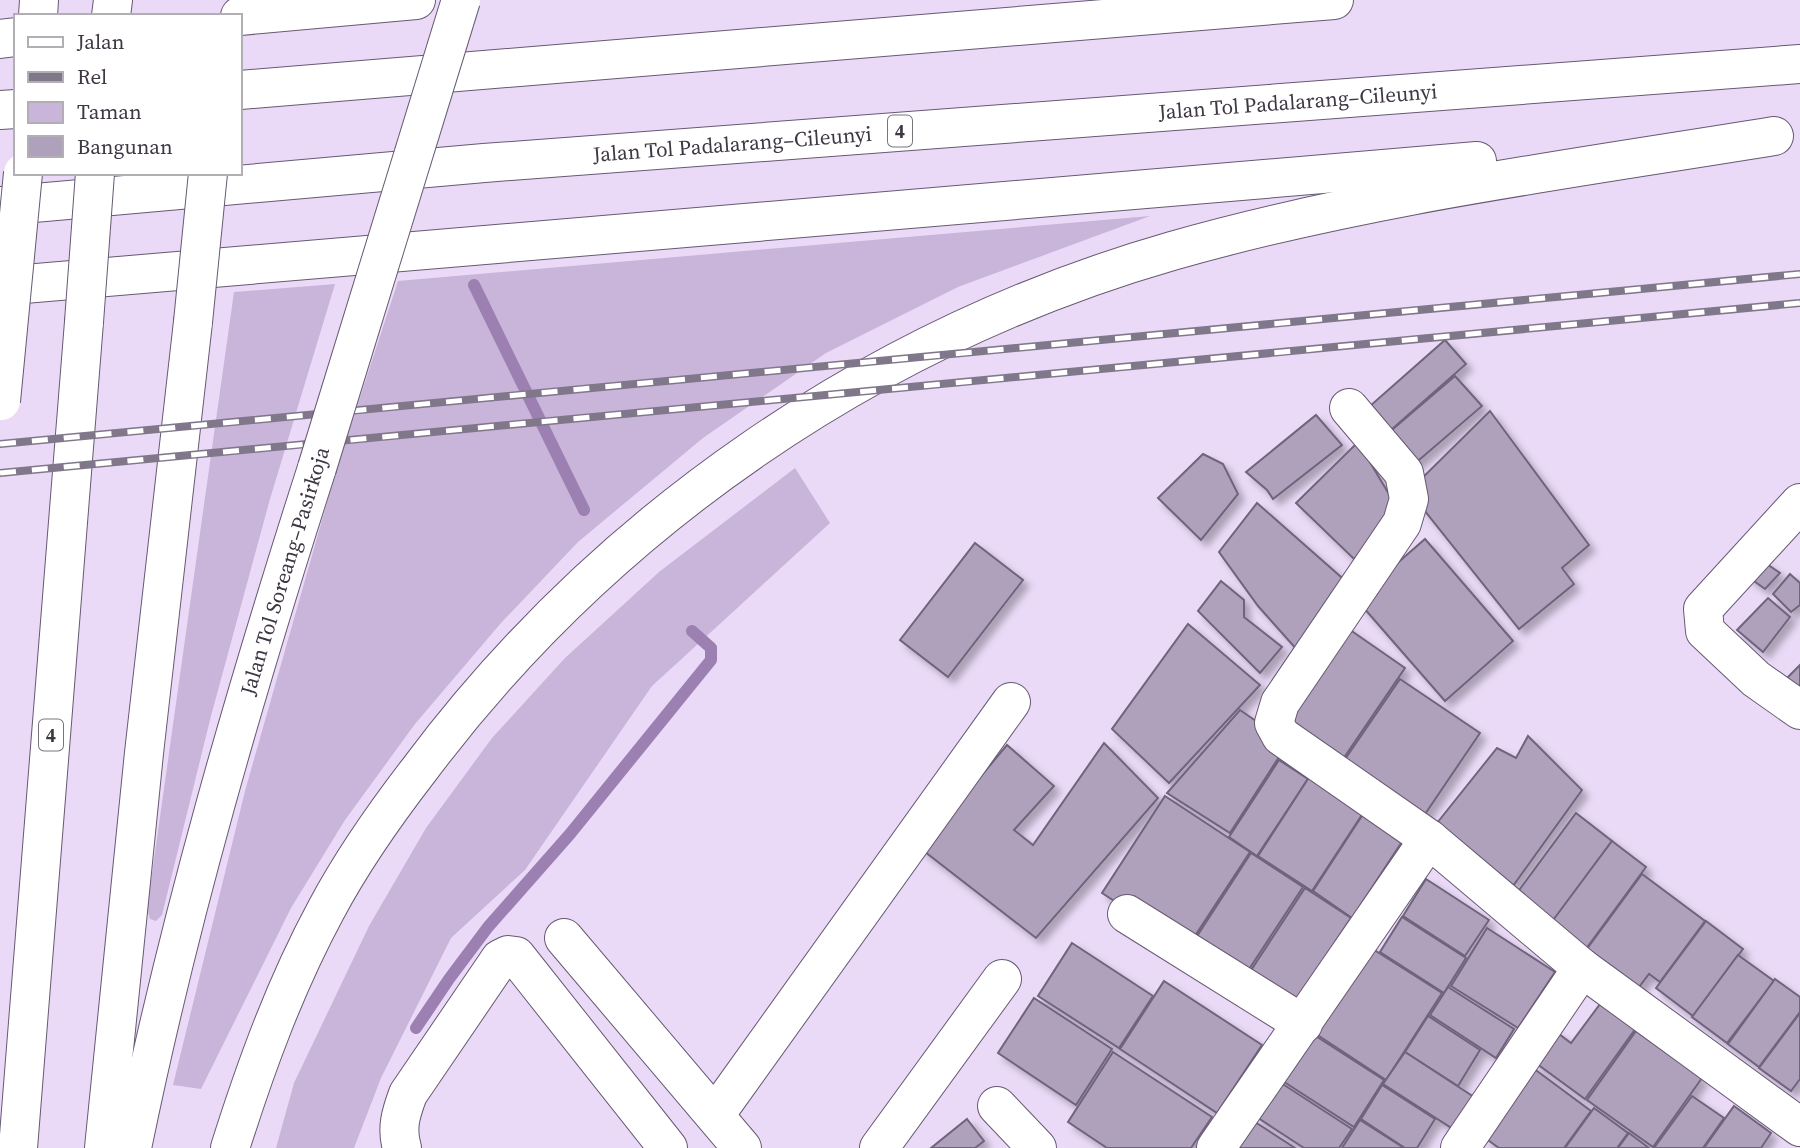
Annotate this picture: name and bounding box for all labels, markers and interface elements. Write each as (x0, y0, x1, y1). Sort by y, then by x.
legend (14, 14, 242, 175)
text: Jalan (76, 27, 125, 56)
text: Rel (77, 62, 107, 91)
street label: Jalan Tol Padalarang–Cileunyi (1156, 76, 1438, 126)
text: Taman (77, 97, 142, 126)
road number: 4 (888, 116, 912, 146)
street label: Jalan Tol Padalarang–Cileunyi (591, 119, 873, 169)
text: Bangunan (77, 132, 173, 161)
street label: Jalan Tol Soreang–Pasirkoja (233, 443, 336, 699)
road number: 4 (39, 720, 63, 750)

